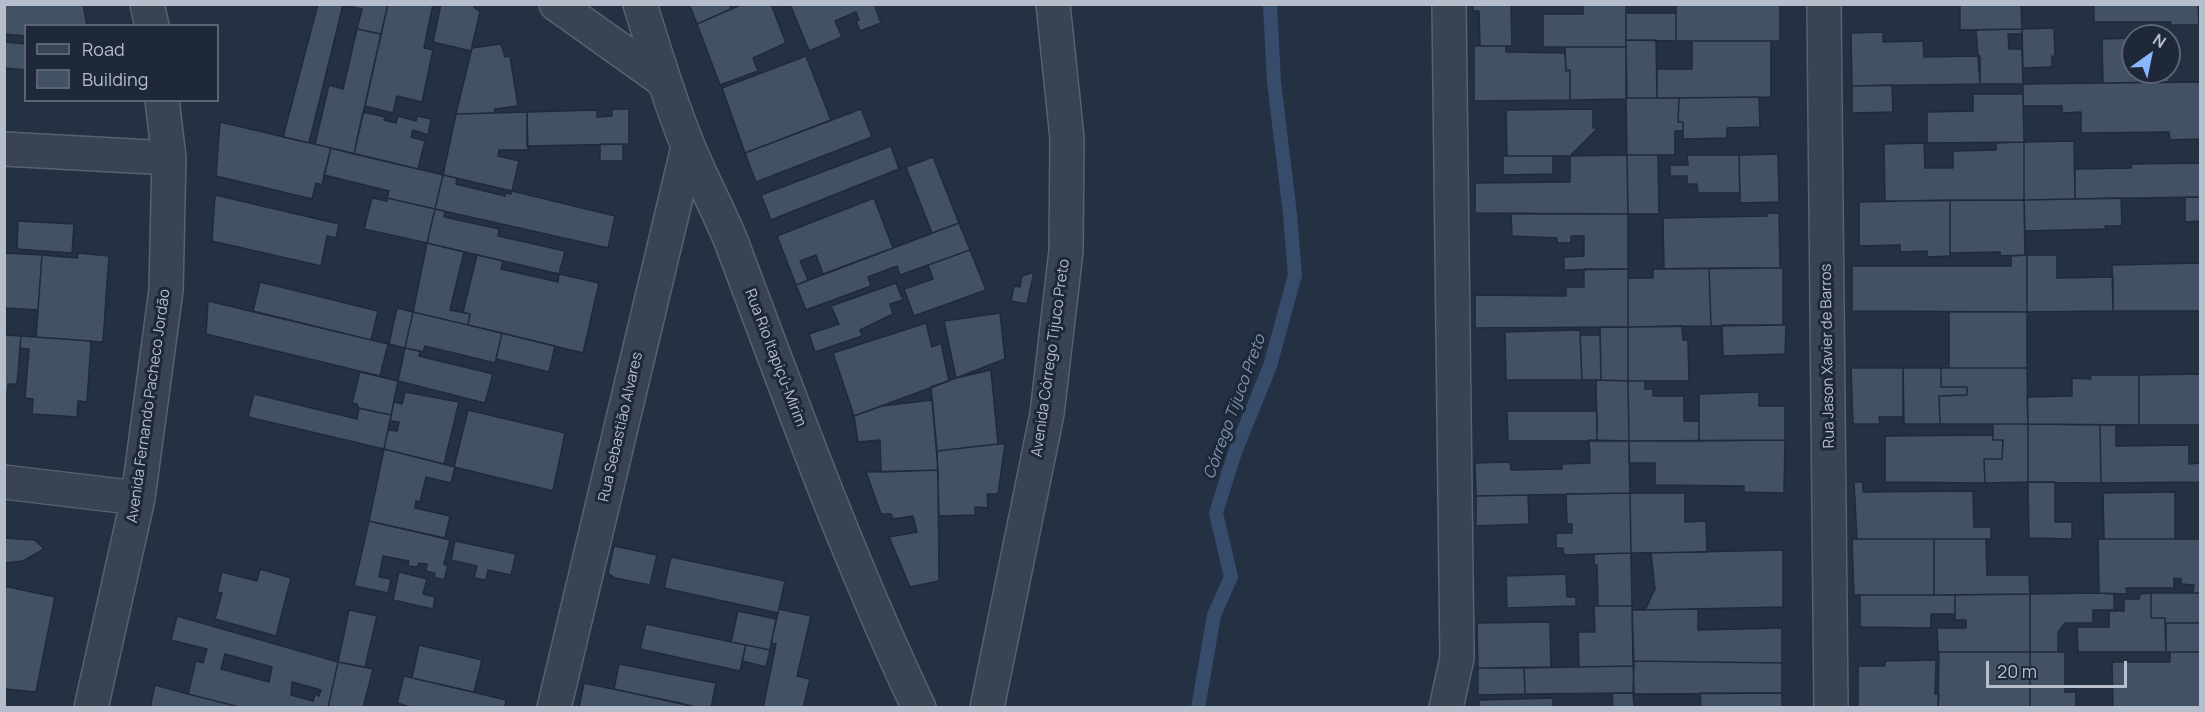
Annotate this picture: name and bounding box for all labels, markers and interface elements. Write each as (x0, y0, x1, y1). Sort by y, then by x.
legend (24, 24, 219, 102)
north arrow (2121, 24, 2181, 84)
text: N (2149, 28, 2171, 53)
text: Road (82, 37, 125, 61)
text: Building (82, 67, 148, 91)
street label: Avenida Córrego Tijuco Preto (1028, 258, 1074, 458)
street label: Rua Jason Xavier de Barros (1817, 264, 1839, 448)
street label: Rua Rio Itapiçú-Mirim (740, 287, 810, 429)
street label: Avenida Fernando Pacheco Jordão (124, 288, 174, 524)
water label: Córrego Tijuco Preto (1200, 332, 1270, 482)
street label: Rua Sebastião Alvares (595, 350, 647, 504)
scale bar (1989, 649, 2130, 687)
text: 20 m (1997, 659, 2037, 683)

